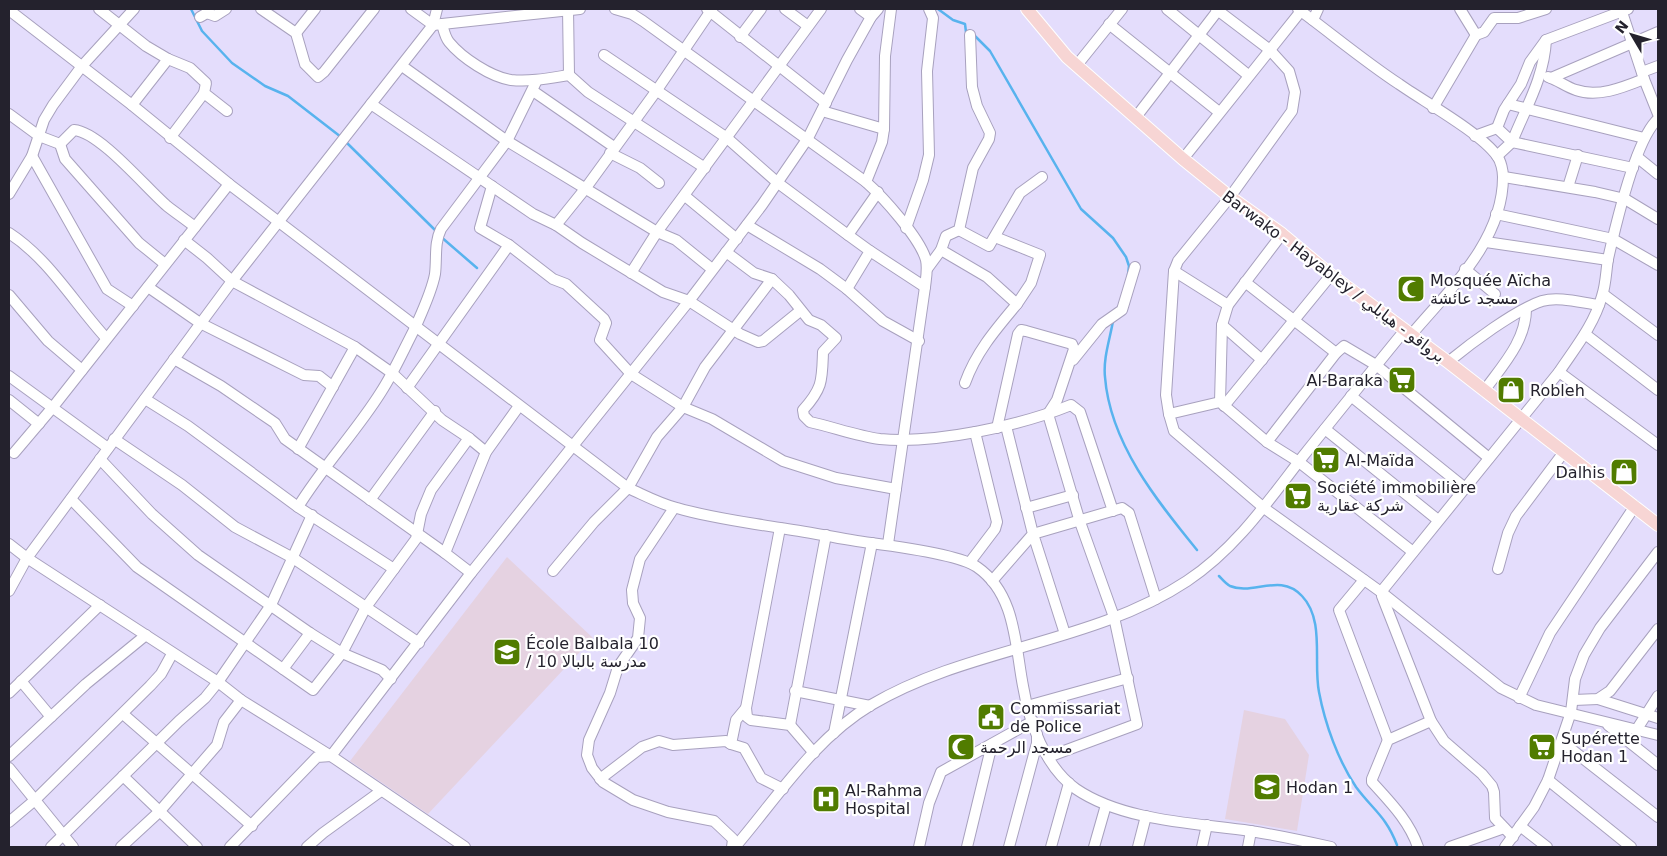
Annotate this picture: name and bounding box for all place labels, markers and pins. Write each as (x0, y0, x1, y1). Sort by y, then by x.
place label: Mosquée Aïcha مسجد عائشة (1430, 271, 1551, 308)
mosque icon: Mosquée Aïcha مسجد عائشة (1396, 274, 1426, 304)
supermarket icon: Al-Baraka (1387, 365, 1417, 395)
place label: Al-Baraka (1306, 371, 1383, 390)
shop icon: Robleh (1496, 375, 1526, 405)
place label: Robleh (1530, 381, 1585, 400)
supermarket icon: Al-Maïda (1311, 445, 1341, 475)
place label: Al-Maïda (1345, 451, 1414, 470)
shop icon: Dalhis (1609, 457, 1639, 487)
place label: Dalhis (1556, 463, 1605, 482)
place label: Société immobilière شركة عقارية (1317, 478, 1476, 516)
supermarket icon: Société immobilière شركة عقارية (1283, 481, 1313, 511)
place label: École Balbala 10 / مدرسة بالبالا 10 (526, 634, 659, 672)
school or university icon: École Balbala 10 / مدرسة بالبالا 10 (492, 637, 522, 667)
place label: Commissariat de Police (1010, 699, 1120, 736)
public building icon: Commissariat de Police (976, 702, 1006, 732)
place label: Supérette Hodan 1 (1561, 729, 1640, 766)
mosque icon: مسجد الرحمة (946, 732, 976, 762)
supermarket icon: Supérette Hodan 1 (1527, 732, 1557, 762)
place label: مسجد الرحمة (980, 738, 1073, 758)
school or university icon: Hodan 1 (1252, 772, 1282, 802)
place label: Hodan 1 (1286, 778, 1353, 797)
place label: Al-Rahma Hospital (845, 781, 922, 818)
hospital icon: Al-Rahma Hospital (811, 784, 841, 814)

